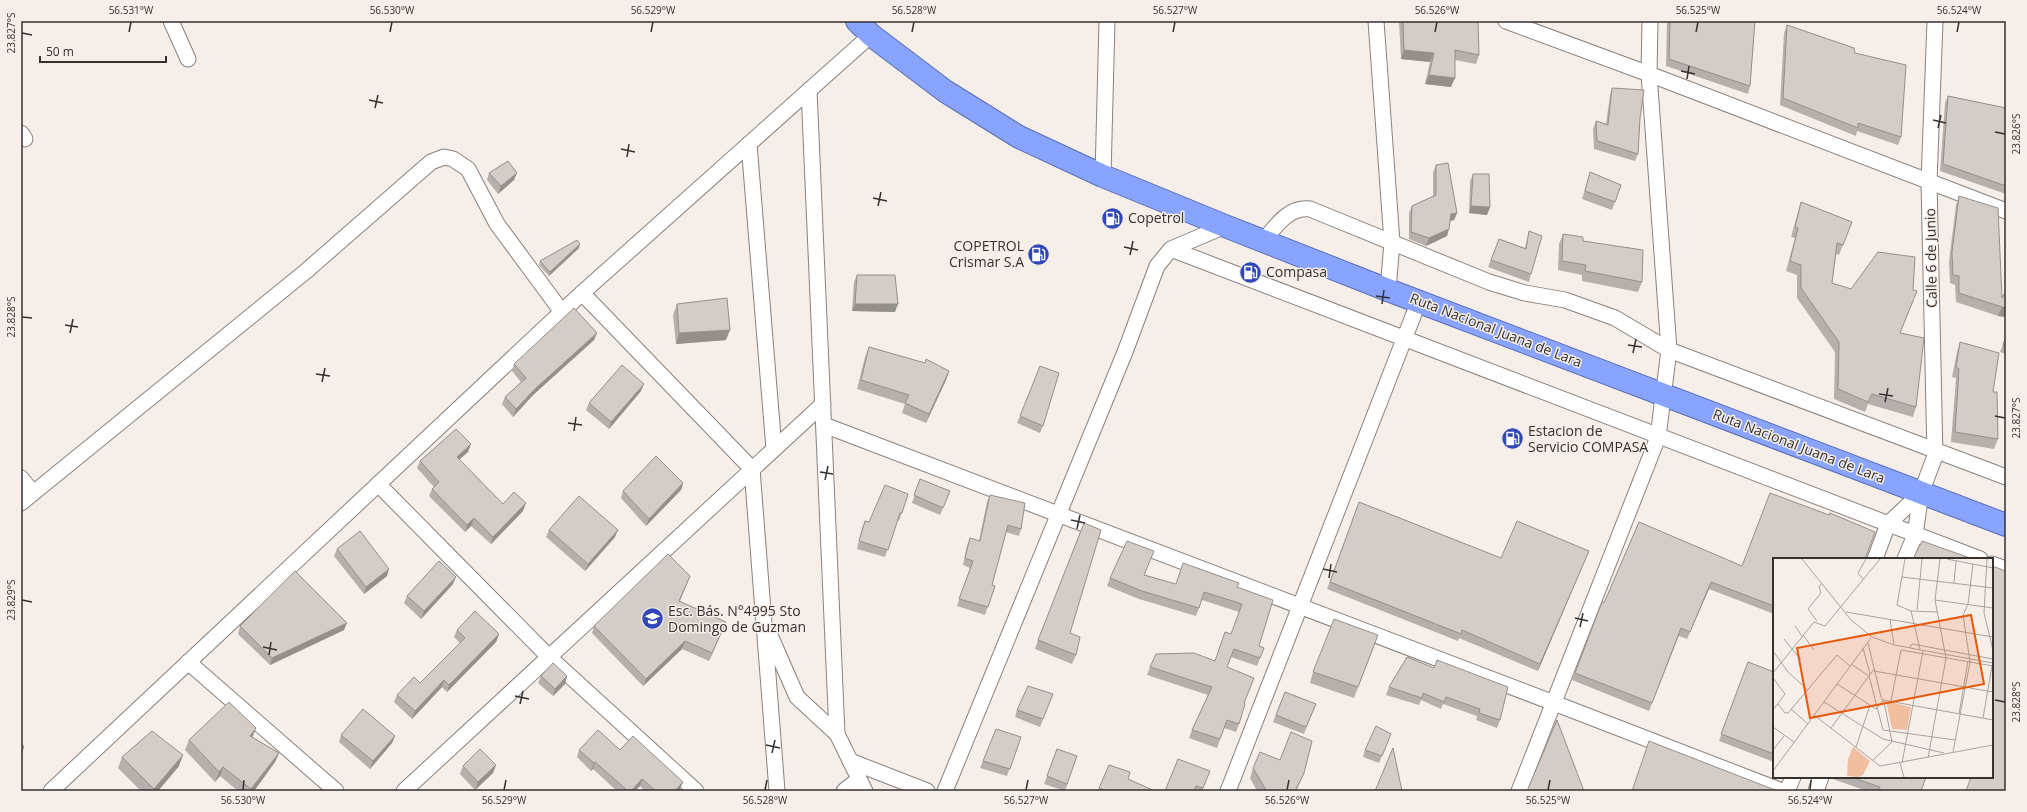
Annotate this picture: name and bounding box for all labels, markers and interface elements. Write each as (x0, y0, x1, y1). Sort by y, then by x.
text: 56.531°W (109, 3, 154, 17)
text: 56.530°W (370, 3, 415, 17)
text: 56.529°W (631, 3, 676, 17)
text: 56.528°W (892, 3, 937, 17)
text: 56.527°W (1153, 3, 1198, 17)
text: 56.526°W (1415, 3, 1460, 17)
text: 56.525°W (1676, 3, 1721, 17)
text: 56.524°W (1937, 3, 1982, 17)
text: 23.827°S (4, 13, 18, 53)
scale bar (40, 38, 166, 64)
text: 50 m (46, 43, 74, 60)
text: 23.826°S (2009, 114, 2023, 154)
fuel station icon: Copetrol (1099, 205, 1125, 231)
place label: Copetrol (1128, 208, 1184, 227)
street label: Calle 6 de Junio (1920, 208, 1941, 308)
place label: COPETROL Crismar S.A (949, 236, 1024, 271)
fuel station icon: COPETROL Crismar S.A (1026, 241, 1052, 267)
fuel station icon: Compasa (1238, 259, 1264, 285)
place label: Compasa (1266, 262, 1327, 281)
street label: Ruta Nacional Juana de Lara (1407, 288, 1585, 371)
text: 23.828°S (4, 297, 18, 337)
text: 23.827°S (2009, 398, 2023, 438)
street label: Ruta Nacional Juana de Lara (1710, 404, 1888, 487)
place label: Estacion de Servicio COMPASA (1528, 421, 1648, 456)
fuel station icon: Estacion de Servicio COMPASA (1499, 426, 1525, 452)
inset map (1773, 558, 1993, 778)
text: 23.829°S (4, 580, 18, 620)
place label: Esc. Bás. N°4995 Sto Domingo de Guzman (668, 601, 806, 636)
school or university icon: Esc. Bás. N°4995 Sto Domingo de Guzman (640, 606, 666, 632)
text: 23.828°S (2009, 682, 2023, 722)
text: 56.530°W (221, 793, 266, 807)
text: 56.529°W (482, 793, 527, 807)
text: 56.528°W (743, 793, 788, 807)
text: 56.527°W (1004, 793, 1049, 807)
text: 56.526°W (1265, 793, 1310, 807)
text: 56.525°W (1526, 793, 1571, 807)
text: 56.524°W (1788, 793, 1833, 807)

